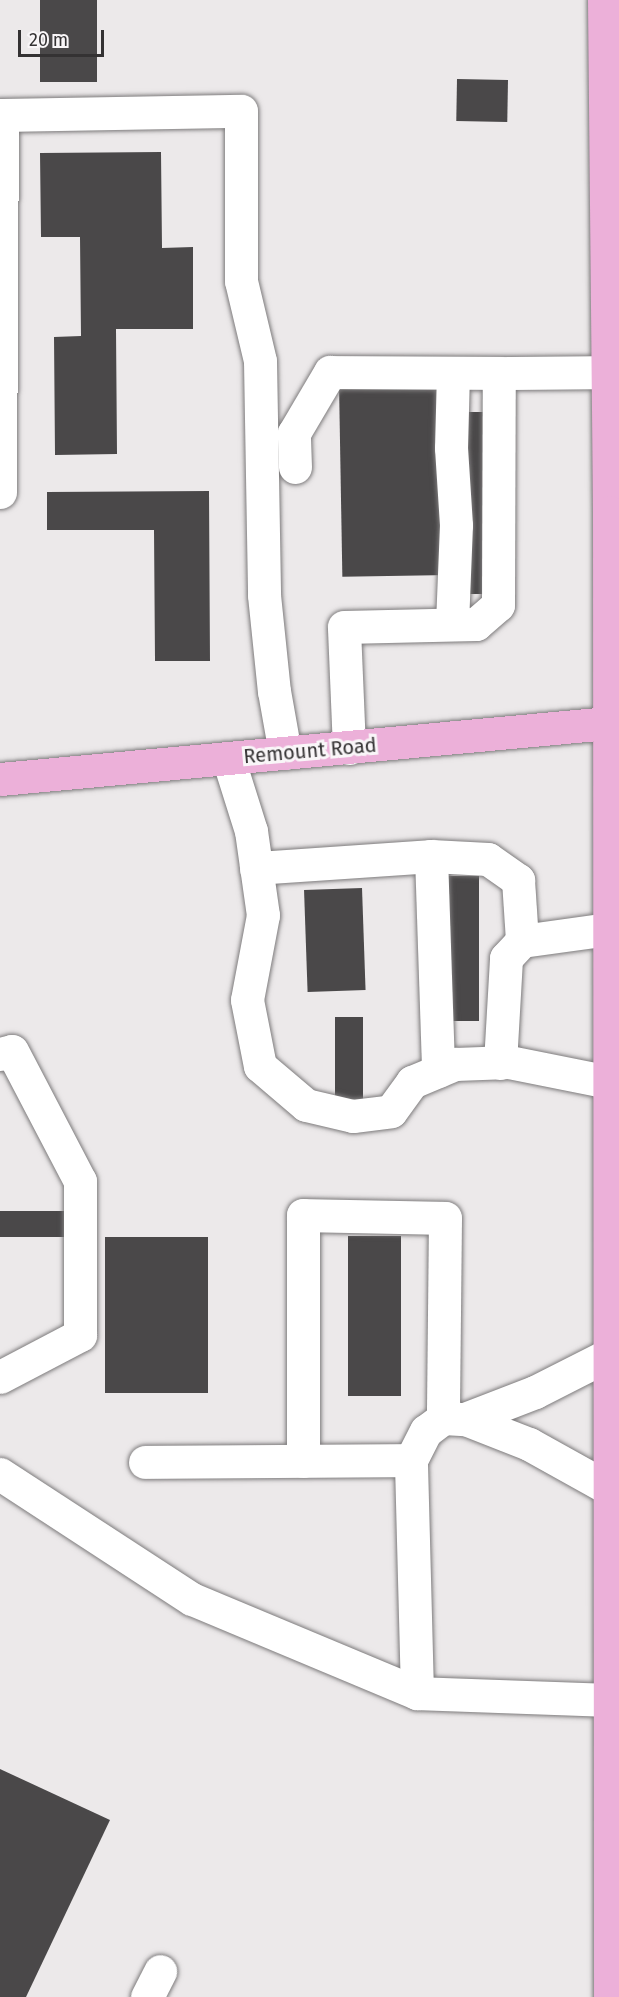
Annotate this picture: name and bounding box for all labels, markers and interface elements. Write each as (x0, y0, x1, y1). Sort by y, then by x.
scale bar (21, 18, 106, 56)
text: 20 m (29, 29, 68, 51)
street label: Remount Road (242, 733, 378, 769)

